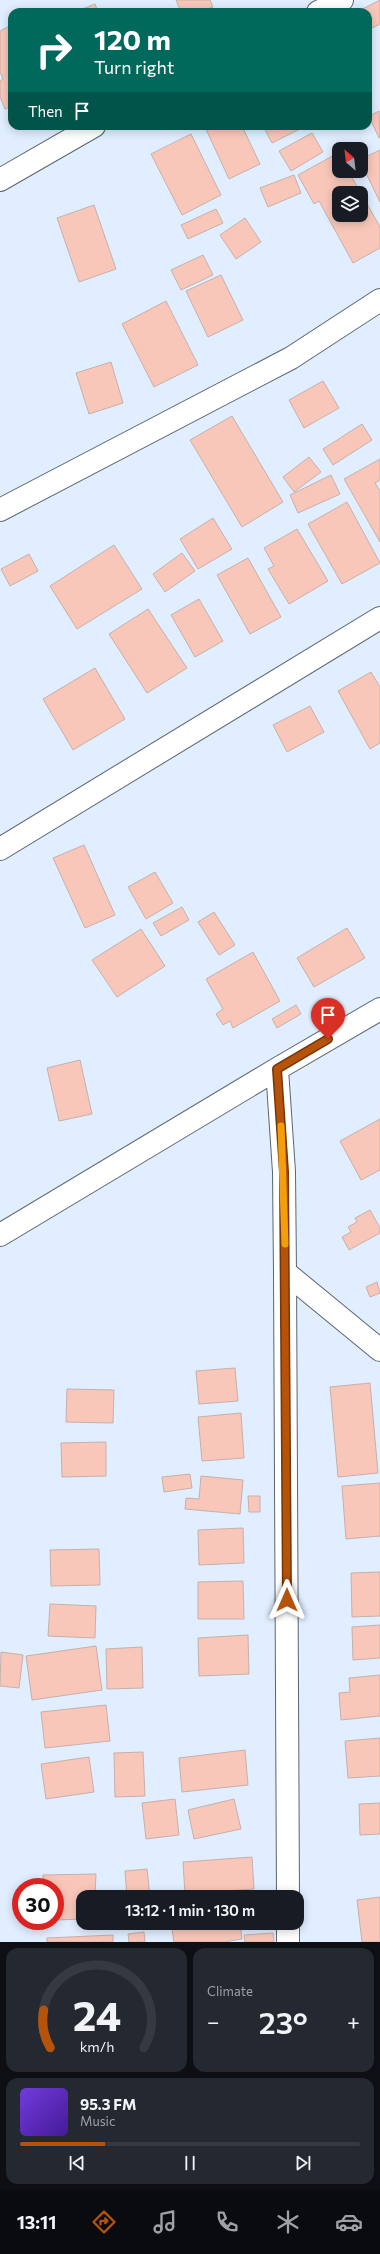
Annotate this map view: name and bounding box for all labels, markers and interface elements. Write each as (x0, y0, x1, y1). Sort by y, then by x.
text: 120 m (94, 22, 171, 56)
icon: right (28, 24, 80, 76)
text: Turn right (94, 56, 174, 78)
icon: arrive (71, 100, 93, 122)
text: Then (28, 102, 63, 120)
north arrow (332, 142, 368, 178)
map controls (332, 142, 368, 222)
button: layers (332, 186, 368, 222)
pin (311, 998, 345, 1039)
icon: arrive (317, 1004, 339, 1026)
position arrow (266, 1579, 308, 1621)
speed limit sign: 30 (12, 1878, 64, 1930)
text: 13:12 · 1 min · 130 m (125, 1901, 255, 1919)
text: Climate (207, 1983, 253, 1999)
text: 24 (72, 1989, 121, 2040)
text: 23° (259, 2003, 308, 2040)
text: − (207, 2008, 220, 2035)
text: + (347, 2008, 360, 2035)
text: km/h (79, 2037, 114, 2055)
text: 95.3 FM (80, 2095, 136, 2113)
text: Music (80, 2113, 115, 2129)
icon: previous (66, 2152, 88, 2174)
icon: pause (179, 2152, 201, 2174)
icon: next (292, 2152, 314, 2174)
icon: directions (90, 2208, 118, 2236)
icon: music (151, 2208, 179, 2236)
icon: phone (213, 2208, 241, 2236)
icon: climate (274, 2208, 302, 2236)
icon: car (335, 2208, 363, 2236)
text: 13:11 (17, 2211, 56, 2233)

